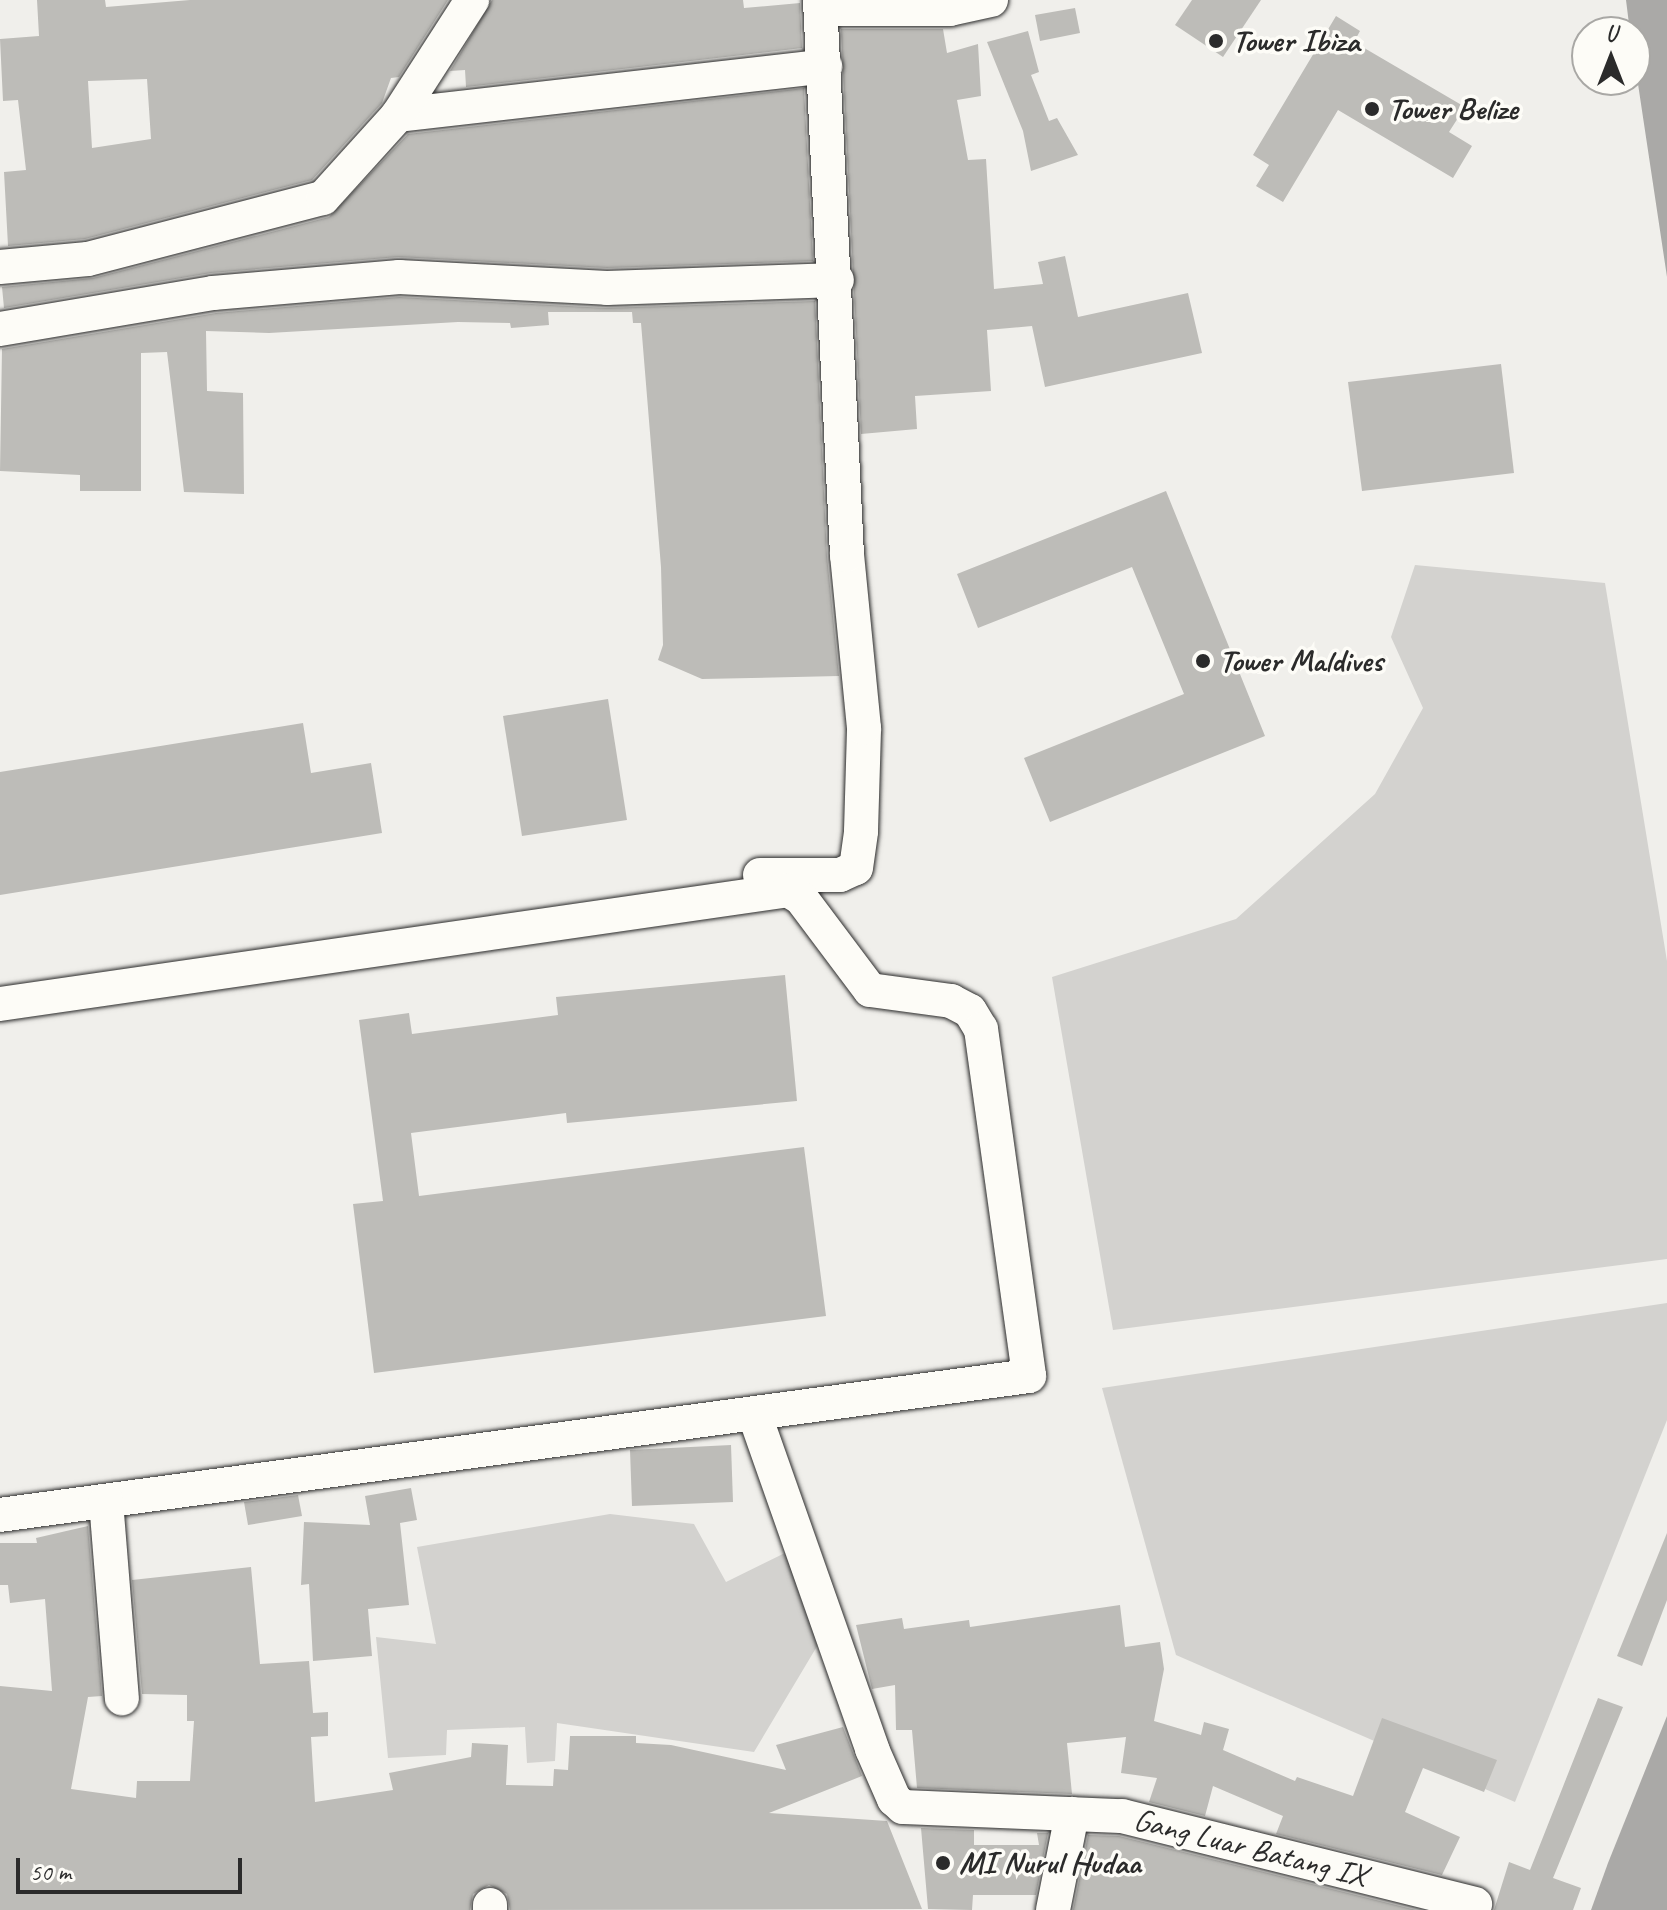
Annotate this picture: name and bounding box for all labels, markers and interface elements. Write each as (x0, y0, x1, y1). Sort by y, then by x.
north arrow (1571, 16, 1651, 96)
text: U (1606, 20, 1616, 48)
place label: Tower Ibiza (1232, 22, 1359, 60)
marker: Tower Ibiza (1207, 32, 1225, 50)
place label: Tower Belize (1388, 90, 1518, 128)
marker: Tower Belize (1363, 100, 1381, 118)
place label: Tower Maldives (1219, 642, 1383, 680)
marker: Tower Maldives (1194, 652, 1212, 670)
street label: Gang Luar Batang IX (1130, 1801, 1370, 1895)
scale bar (20, 1842, 246, 1892)
place label: MI Nurul Hudaa (959, 1844, 1141, 1882)
marker: MI Nurul Hudaa (934, 1854, 952, 1872)
text: 50 m (30, 1857, 71, 1887)

